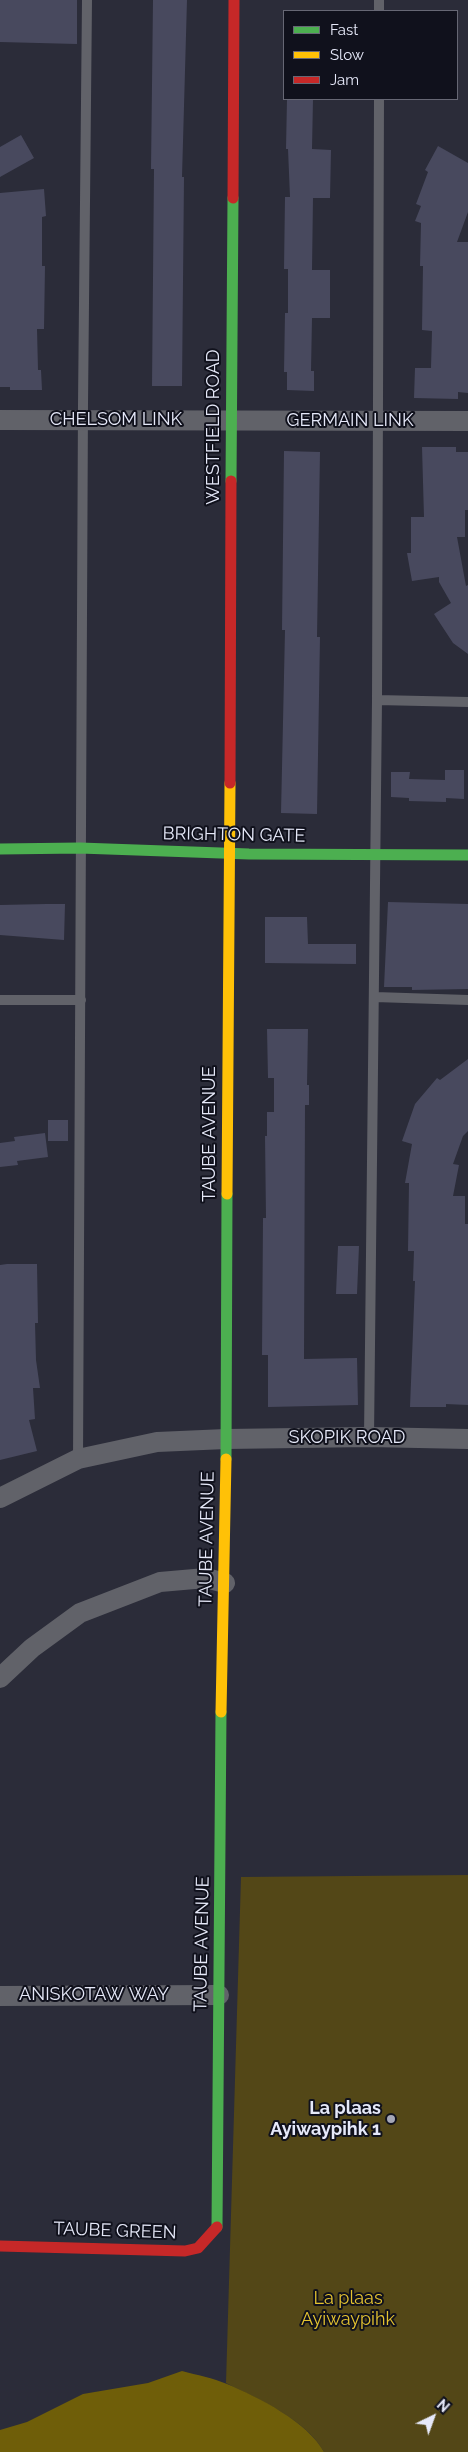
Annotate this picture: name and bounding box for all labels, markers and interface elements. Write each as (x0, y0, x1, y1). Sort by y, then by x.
legend (283, 10, 458, 100)
text: Fast (330, 21, 358, 39)
text: Slow (330, 46, 364, 64)
text: Jam (330, 71, 359, 89)
street label: WESTFIELD ROAD (203, 349, 225, 505)
street label: CHELSOM LINK (50, 409, 182, 431)
street label: GERMAIN LINK (287, 410, 413, 432)
street label: BRIGHTON GATE (162, 823, 306, 847)
street label: TAUBE AVENUE (199, 1066, 221, 1202)
street label: SKOPIK ROAD (289, 1427, 405, 1449)
street label: TAUBE AVENUE (195, 1471, 219, 1607)
street label: TAUBE AVENUE (190, 1876, 214, 2012)
street label: ANISKOTAW WAY (19, 1984, 169, 2006)
place label: La plaas Ayiwaypihk 1 (270, 2098, 381, 2140)
marker: La plaas Ayiwaypihk 1 (385, 2113, 397, 2125)
street label: TAUBE GREEN (53, 2218, 177, 2244)
park label: La plaas Ayiwaypihk (301, 2288, 395, 2330)
north arrow (408, 2392, 458, 2442)
text: N (434, 2396, 452, 2415)

